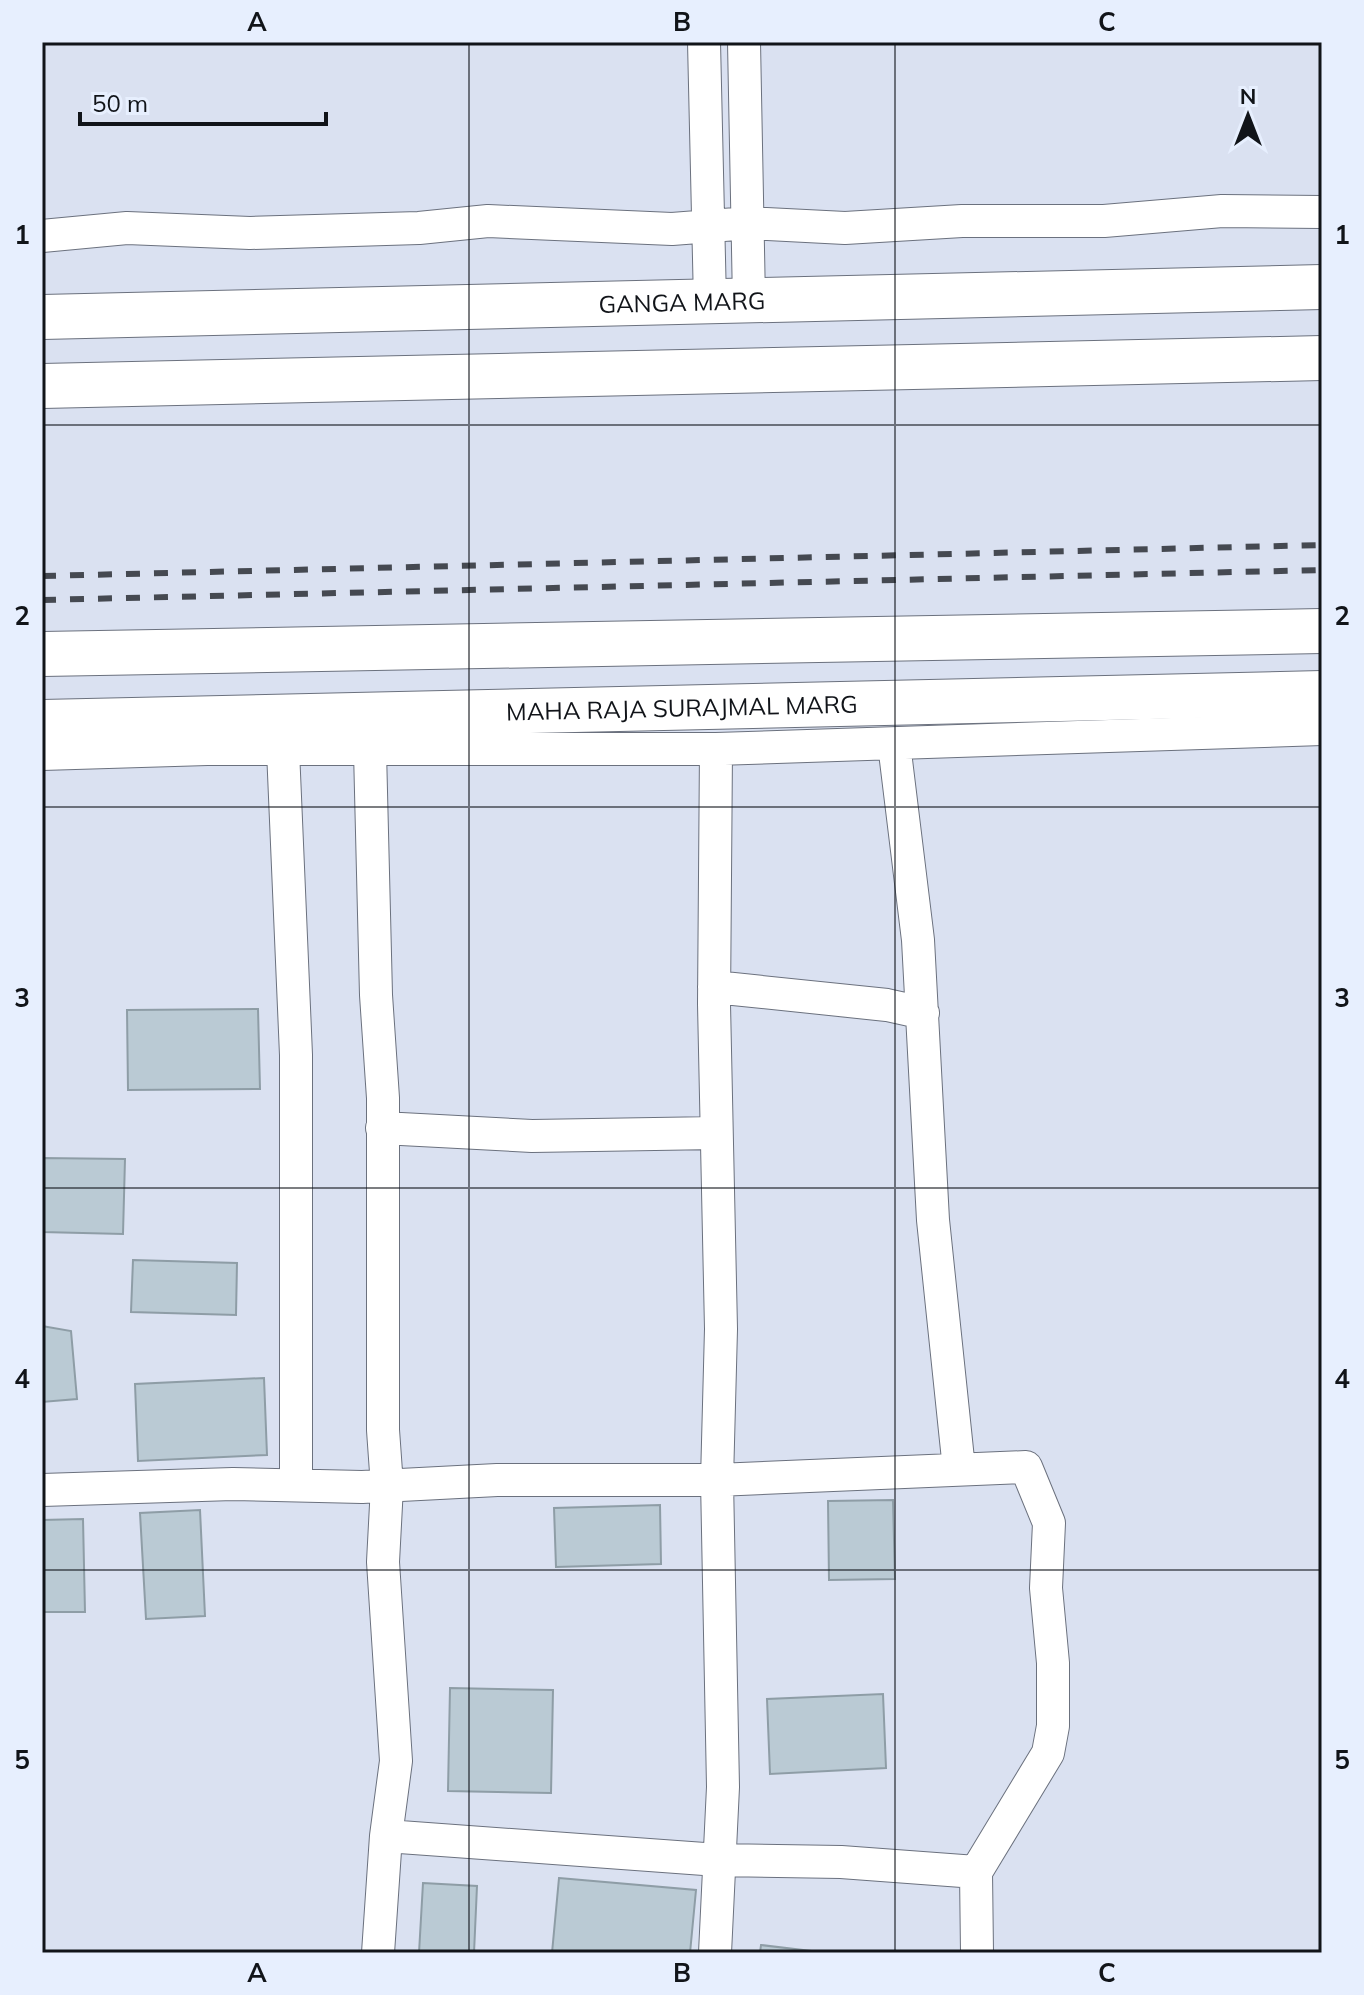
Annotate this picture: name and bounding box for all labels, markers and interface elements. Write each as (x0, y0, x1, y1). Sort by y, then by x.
text: A (247, 5, 267, 38)
text: B (673, 5, 691, 38)
text: C (1098, 5, 1116, 38)
scale bar (80, 76, 326, 126)
north arrow (1208, 76, 1288, 156)
text: N (1240, 82, 1256, 110)
text: 50 m (92, 88, 148, 118)
text: 1 (14, 218, 30, 251)
text: 1 (1334, 218, 1350, 251)
street label: GANGA MARG (598, 285, 766, 319)
text: 2 (14, 599, 30, 632)
text: 2 (1334, 599, 1350, 632)
street label: MAHA RAJA SURAJMAL MARG (506, 689, 858, 726)
text: 3 (14, 981, 30, 1014)
text: 3 (1334, 981, 1350, 1014)
text: 4 (14, 1362, 30, 1395)
text: 4 (1334, 1362, 1350, 1395)
text: 5 (14, 1743, 30, 1776)
text: 5 (1334, 1743, 1350, 1776)
text: A (247, 1956, 267, 1989)
text: B (673, 1956, 691, 1989)
text: C (1098, 1956, 1116, 1989)

